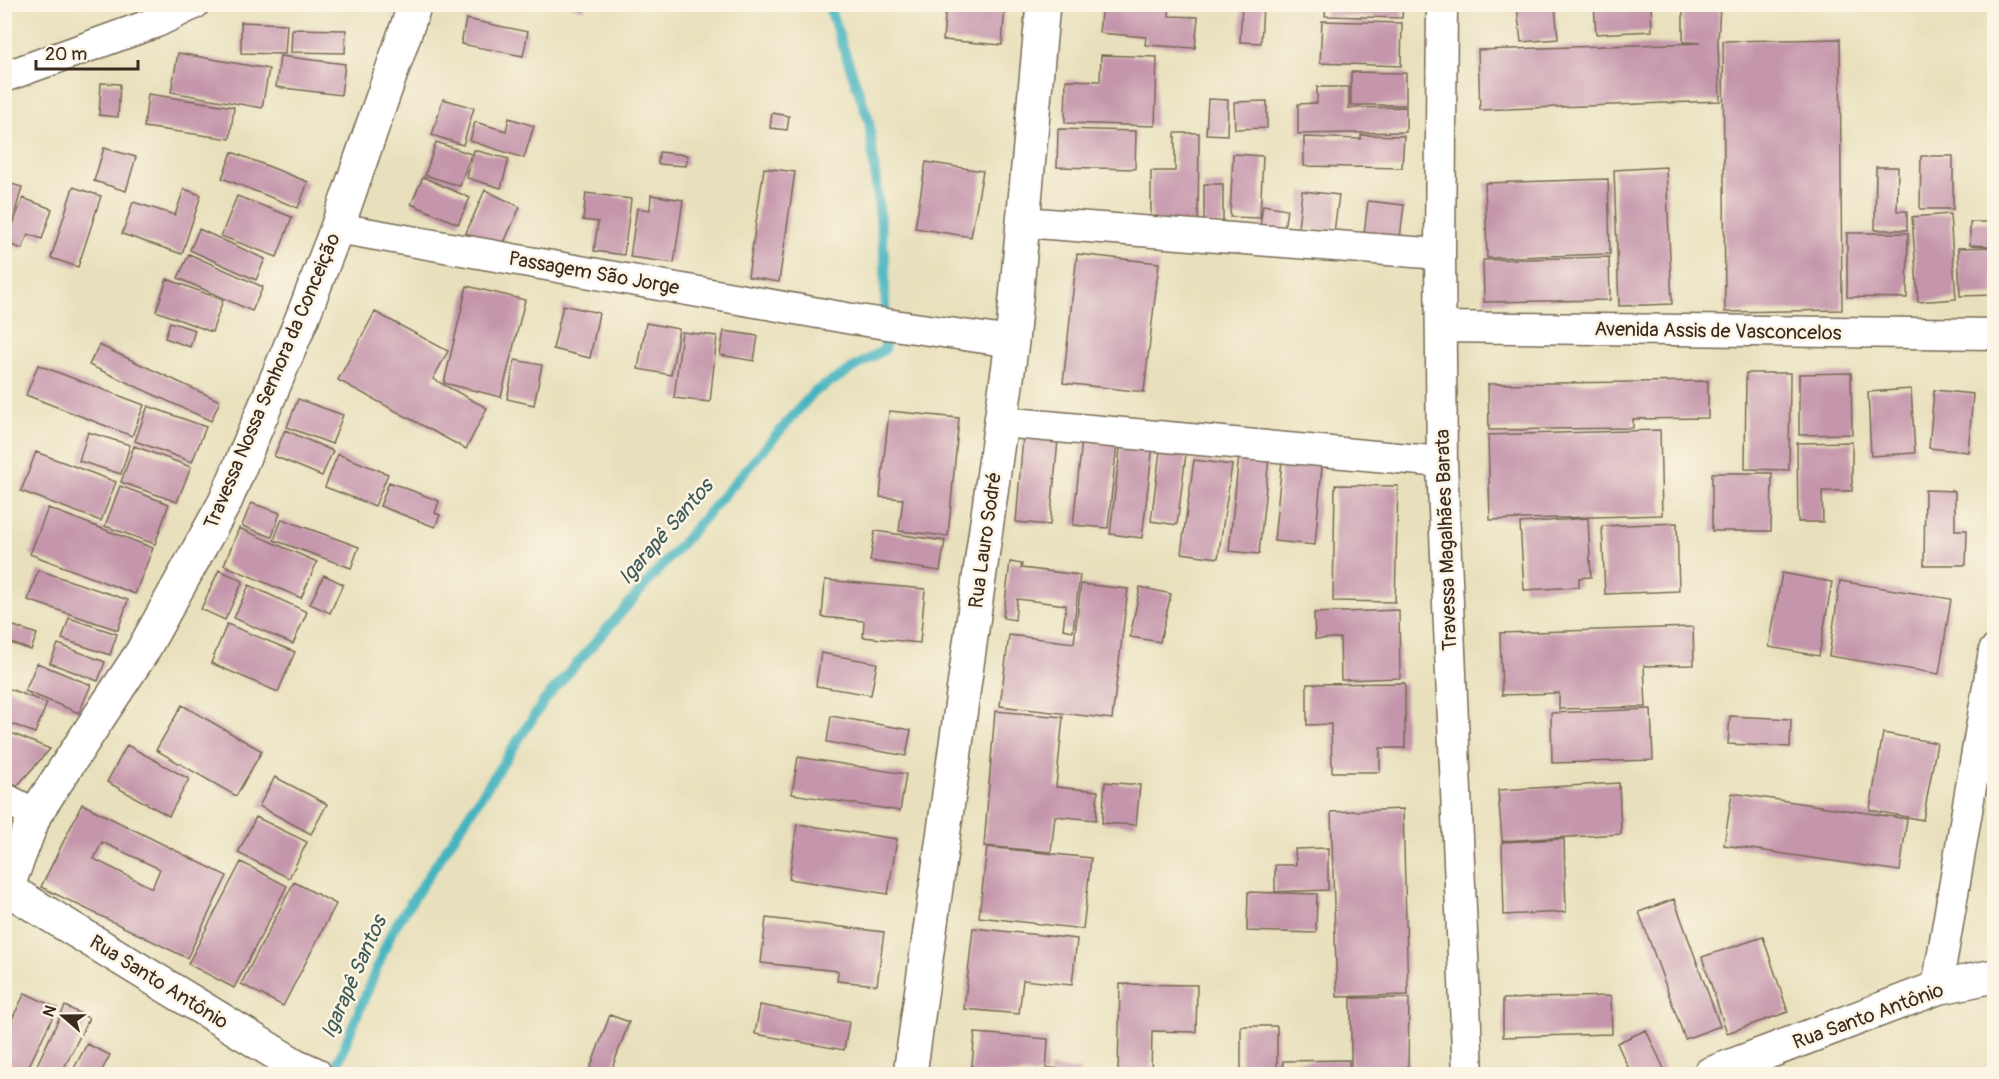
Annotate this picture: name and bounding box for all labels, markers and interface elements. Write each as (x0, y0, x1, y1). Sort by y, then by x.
scale bar (36, 33, 138, 71)
text: 20 m (45, 43, 87, 66)
street label: Travessa Nossa Senhora da Conceição (198, 229, 346, 533)
street label: Passagem São Jorge (507, 246, 681, 300)
street label: Avenida Assis de Vasconcelos (1594, 316, 1842, 346)
street label: Travessa Magalhães Barata (1430, 429, 1462, 651)
street label: Rua Lauro Sodré (963, 470, 1007, 610)
water label: Igarapê Santos (613, 472, 721, 590)
water label: Igarapê Santos (315, 909, 394, 1042)
street label: Rua Santo Antônio (85, 929, 233, 1035)
street label: Rua Santo Antônio (1789, 977, 1947, 1055)
north arrow (33, 986, 93, 1046)
text: N (39, 1003, 61, 1020)

